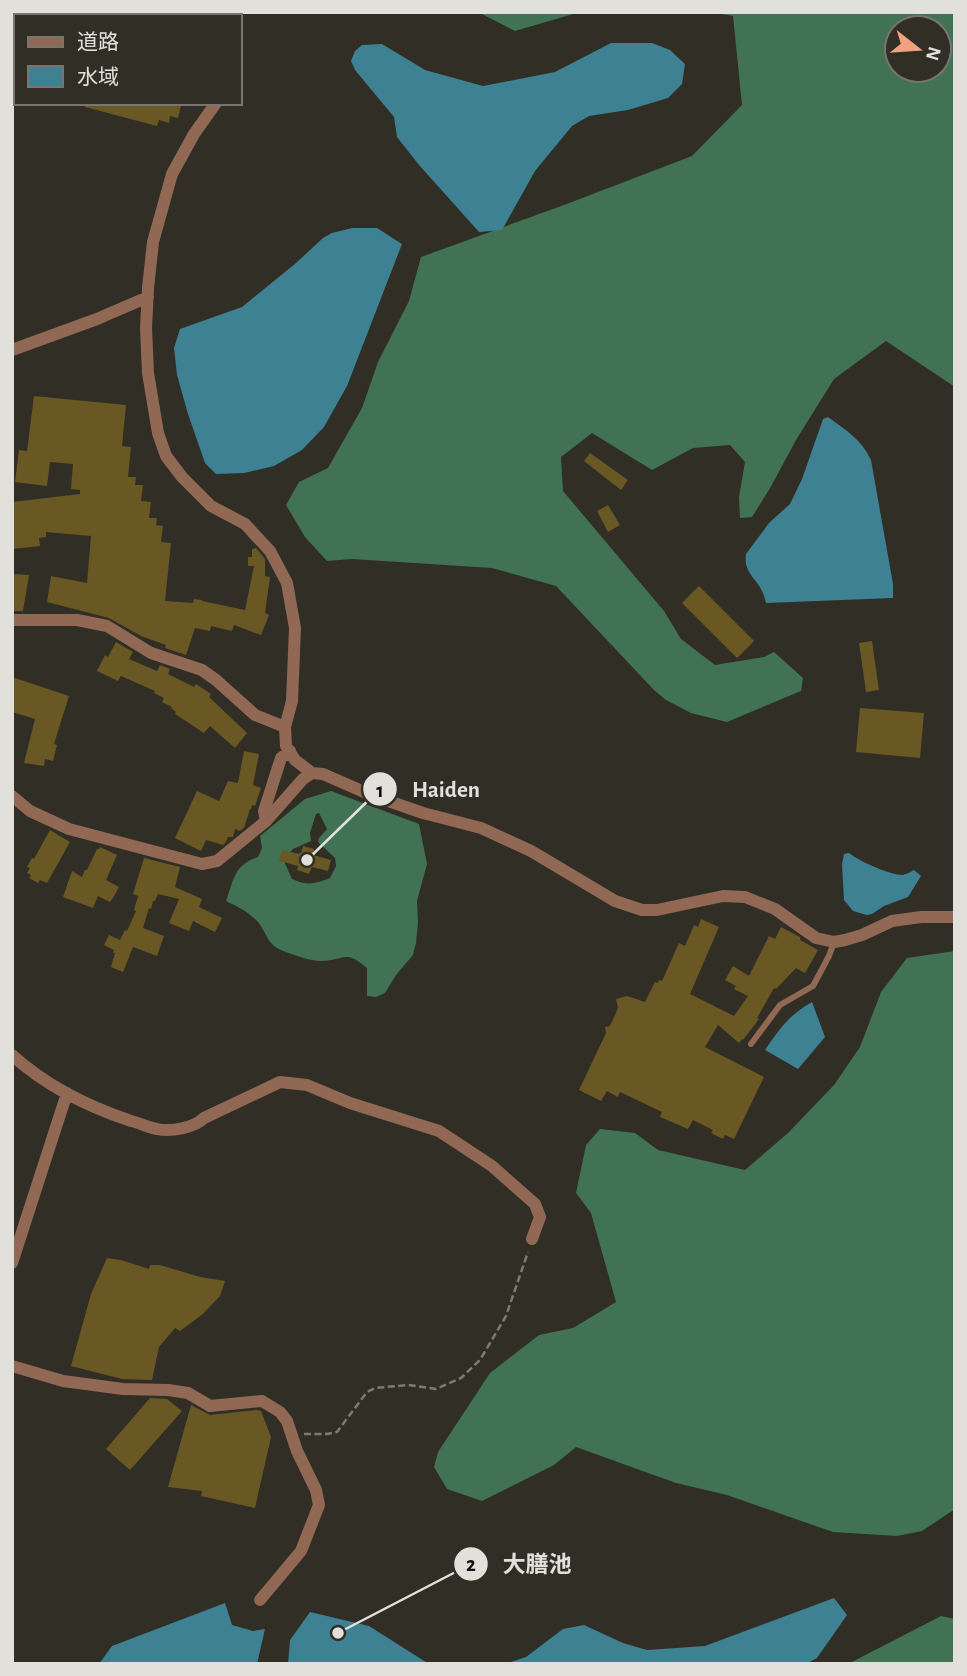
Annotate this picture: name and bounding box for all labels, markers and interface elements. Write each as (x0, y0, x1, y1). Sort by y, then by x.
legend (14, 14, 242, 105)
north arrow (883, 14, 953, 84)
text: 道路 (77, 31, 119, 53)
text: N (922, 44, 944, 63)
text: 水域 (77, 66, 119, 88)
callout: Haiden (363, 767, 494, 811)
text: Haiden (412, 779, 480, 802)
text: 1 (376, 780, 384, 801)
callout: 大膳池 (454, 1542, 586, 1586)
text: 大膳池 (503, 1552, 572, 1577)
text: 2 (466, 1554, 476, 1575)

